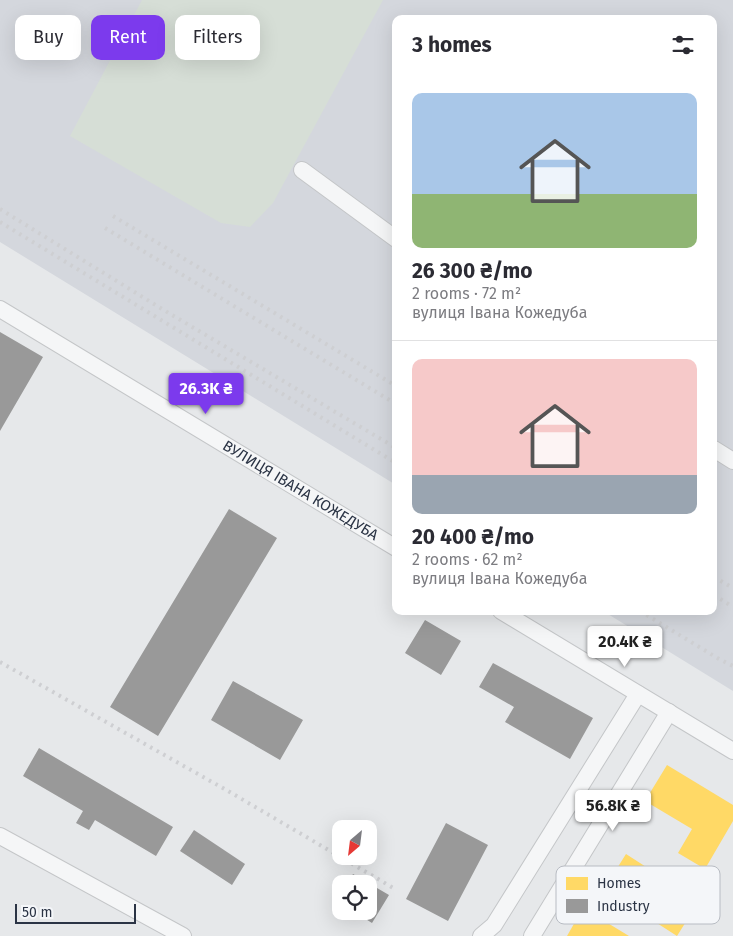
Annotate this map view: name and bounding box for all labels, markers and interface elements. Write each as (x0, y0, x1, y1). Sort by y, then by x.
chip: Buy (15, 15, 81, 60)
chip: Rent (91, 15, 165, 60)
chip: Filters (175, 15, 260, 60)
icon: filters (669, 31, 697, 59)
text: 3 homes (412, 32, 492, 58)
icon: home (510, 126, 600, 216)
text: 26 300 ₴/mo (412, 258, 533, 284)
text: 2 rooms · 72 m² (412, 284, 521, 303)
text: вулиця Івана Кожедуба (412, 303, 587, 322)
pin: 26.3K ₴ (160, 372, 252, 415)
text: 26.3K ₴ (180, 379, 232, 398)
icon: home (510, 391, 600, 481)
street label: ВУЛИЦЯ ІВАНА КОЖЕДУБА (220, 437, 382, 544)
text: 20 400 ₴/mo (412, 524, 534, 550)
text: 2 rooms · 62 m² (412, 550, 523, 569)
text: вулиця Івана Кожедуба (412, 569, 587, 588)
pin: 20.4K ₴ (579, 626, 671, 668)
text: 20.4K ₴ (598, 632, 652, 651)
pin: 56.8K ₴ (567, 790, 659, 832)
text: 56.8K ₴ (586, 796, 640, 815)
north arrow (332, 820, 378, 865)
map controls (332, 820, 377, 920)
legend (556, 866, 720, 924)
button: locate (332, 875, 377, 920)
text: Homes (597, 875, 641, 892)
text: Industry (597, 898, 650, 915)
scale bar (15, 901, 136, 924)
text: 50 m (22, 904, 53, 921)

